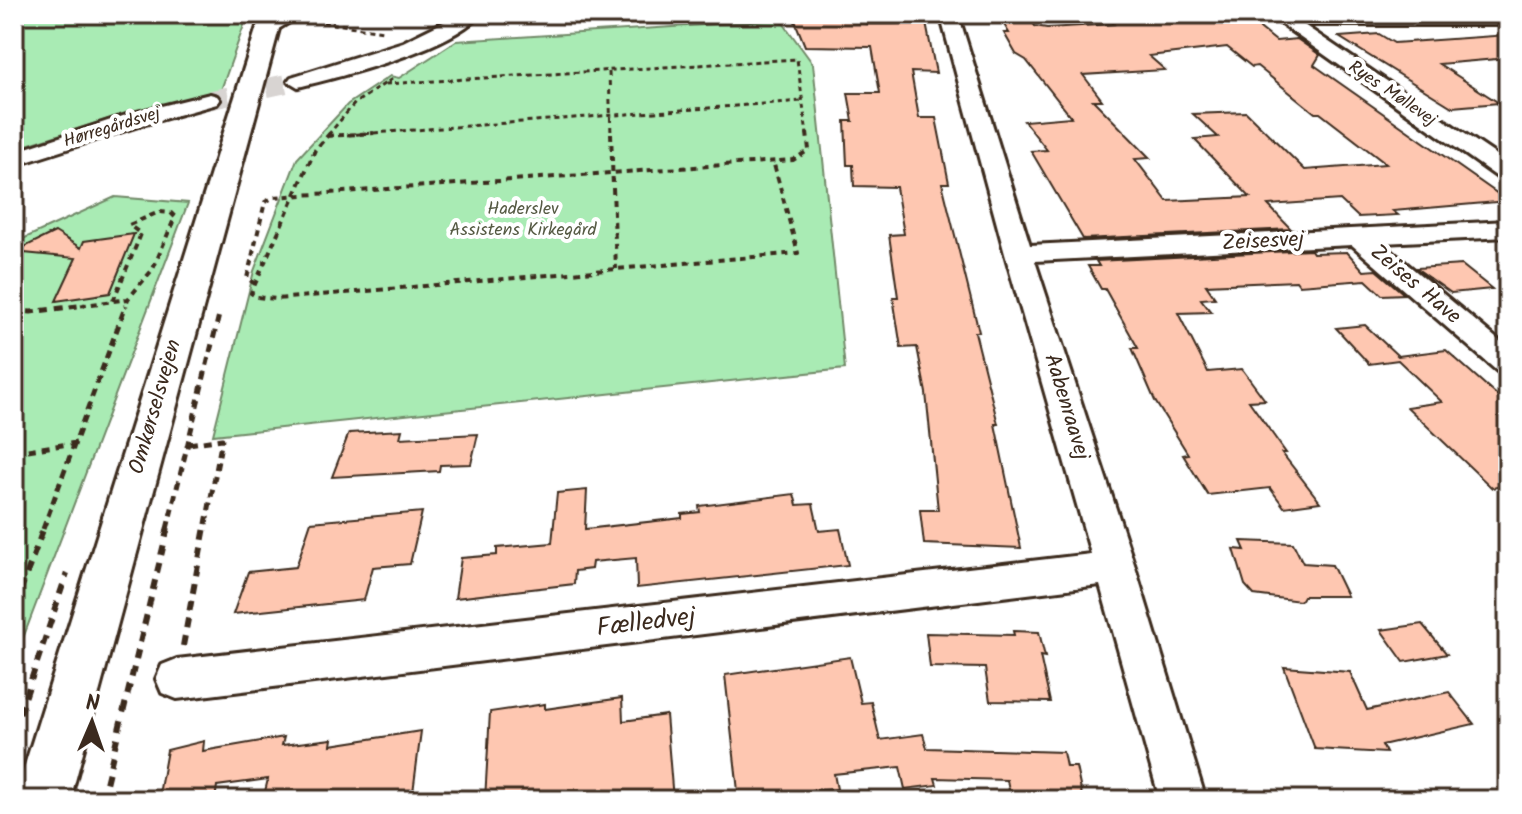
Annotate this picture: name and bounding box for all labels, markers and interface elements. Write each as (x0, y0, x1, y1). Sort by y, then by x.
street label: Ryes Møllevej (1342, 54, 1443, 135)
street label: Hørregårdsvej (60, 99, 166, 157)
park label: Haderslev Assistens Kirkegård (449, 195, 598, 245)
street label: Zeisesvej (1221, 222, 1306, 262)
street label: Zeises Have (1361, 236, 1469, 334)
street label: Omkørselsvejen (120, 335, 192, 479)
street label: Aabenraavej (1033, 349, 1099, 466)
street label: Fælledvej (594, 596, 699, 650)
north arrow (52, 682, 132, 762)
text: N (85, 687, 100, 722)

